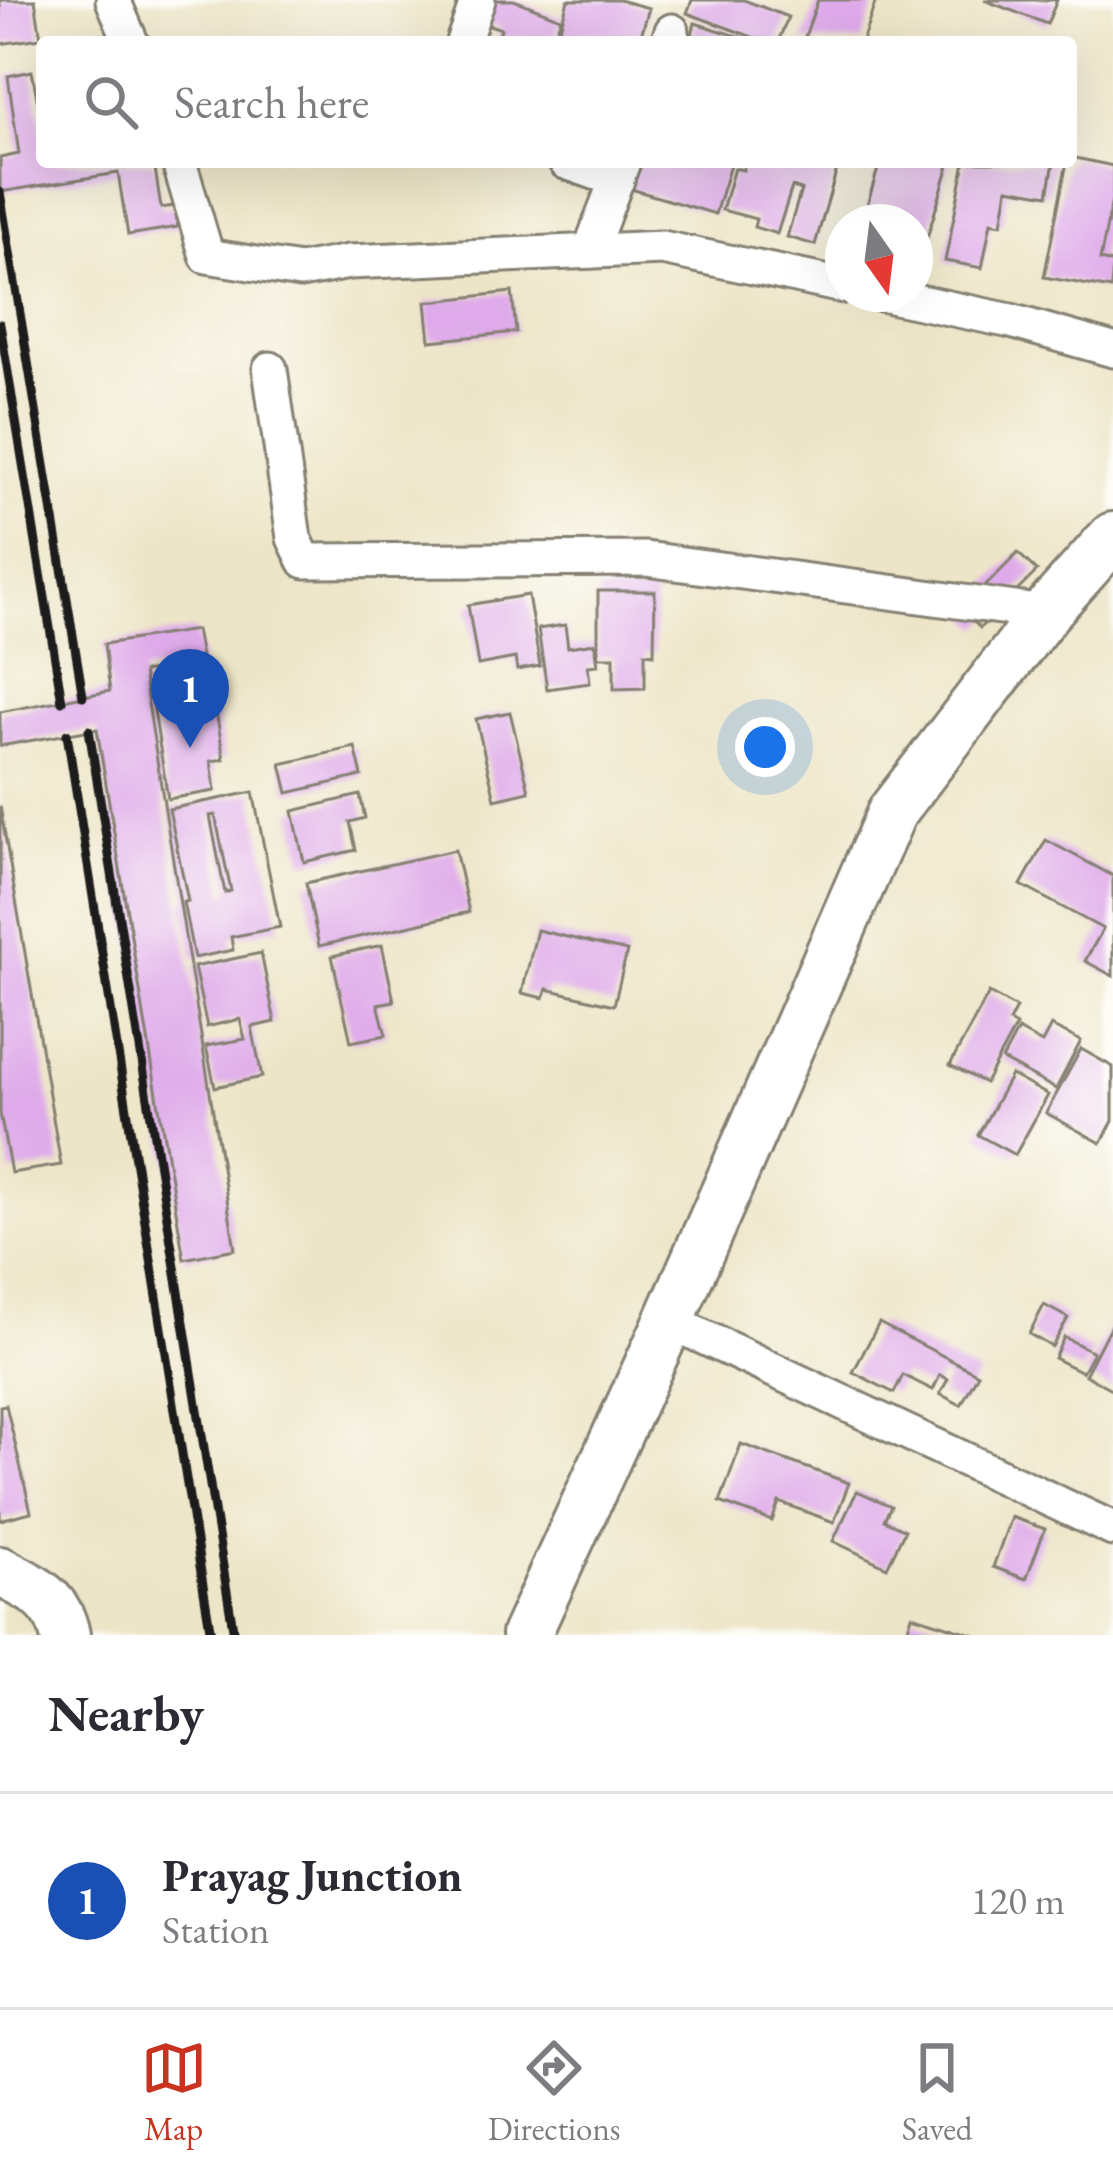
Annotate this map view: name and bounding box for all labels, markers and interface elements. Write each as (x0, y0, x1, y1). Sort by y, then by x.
search box (36, 36, 1077, 168)
icon: search (78, 69, 144, 135)
text: Search here (174, 73, 369, 131)
north arrow (825, 204, 933, 312)
pin: 1 (151, 649, 229, 748)
your location (735, 717, 795, 777)
text: Nearby (48, 1680, 204, 1746)
text: Prayag Junction (162, 1846, 463, 1904)
text: 1 (77, 1875, 97, 1926)
text: 120 m (971, 1875, 1065, 1926)
text: Station (162, 1904, 270, 1955)
tab: Map (141, 2035, 207, 2150)
tab: Directions (488, 2035, 621, 2150)
tab: Saved (902, 2035, 972, 2150)

